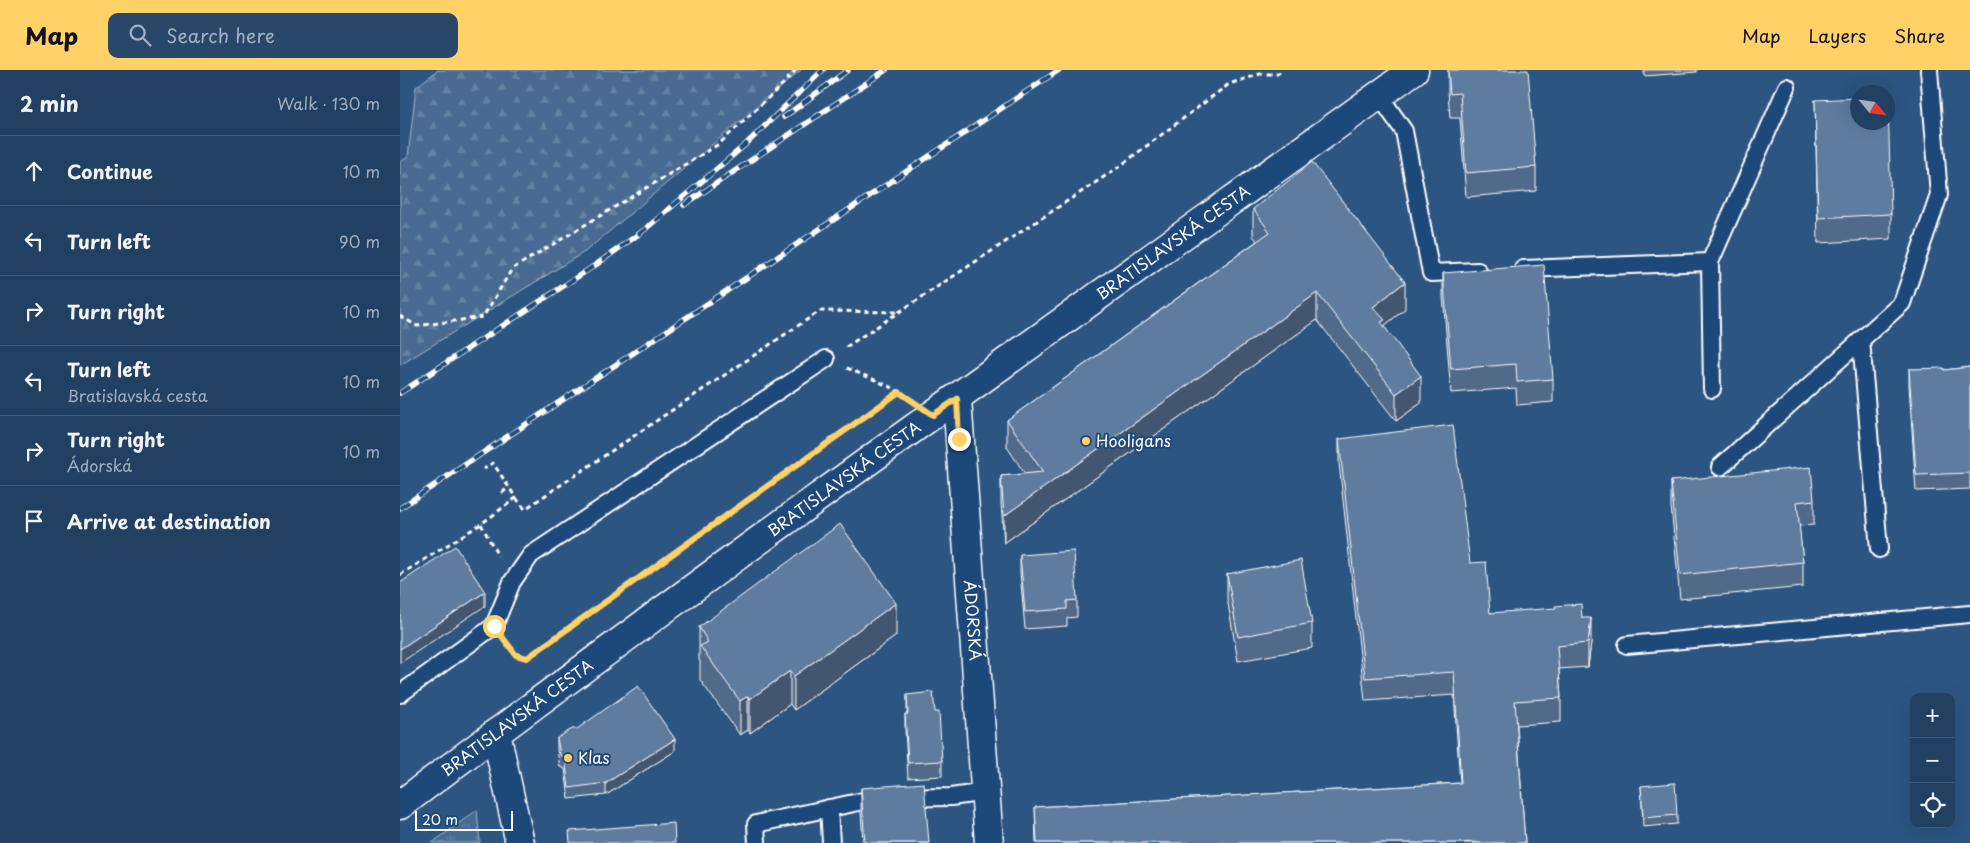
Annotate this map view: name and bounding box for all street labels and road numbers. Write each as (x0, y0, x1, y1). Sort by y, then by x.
street label: BRATISLAVSKÁ CESTA (1091, 178, 1254, 305)
street label: BRATISLAVSKÁ CESTA (762, 414, 925, 541)
street label: ÁDORSKÁ (959, 579, 989, 661)
street label: BRATISLAVSKÁ CESTA (435, 653, 597, 781)

